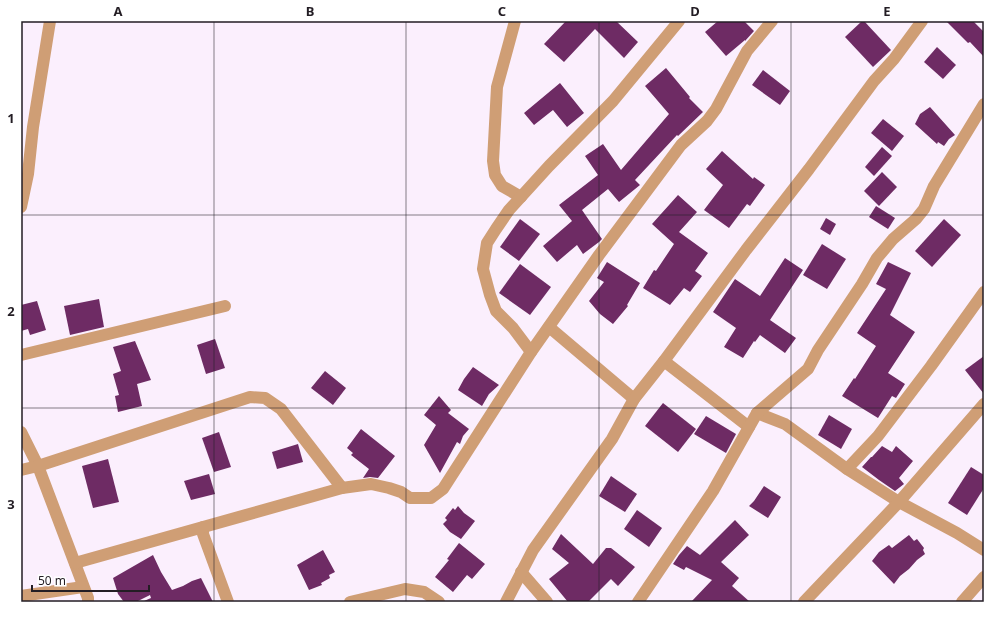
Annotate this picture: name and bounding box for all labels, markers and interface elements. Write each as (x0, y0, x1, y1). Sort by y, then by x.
text: A (114, 2, 123, 20)
text: B (306, 2, 314, 20)
text: C (498, 2, 506, 20)
text: D (690, 2, 700, 20)
text: E (883, 2, 891, 20)
text: 1 (7, 109, 15, 127)
text: 2 (7, 302, 15, 320)
text: 3 (7, 495, 15, 513)
scale bar (32, 567, 149, 593)
text: 50 m (38, 572, 66, 589)

